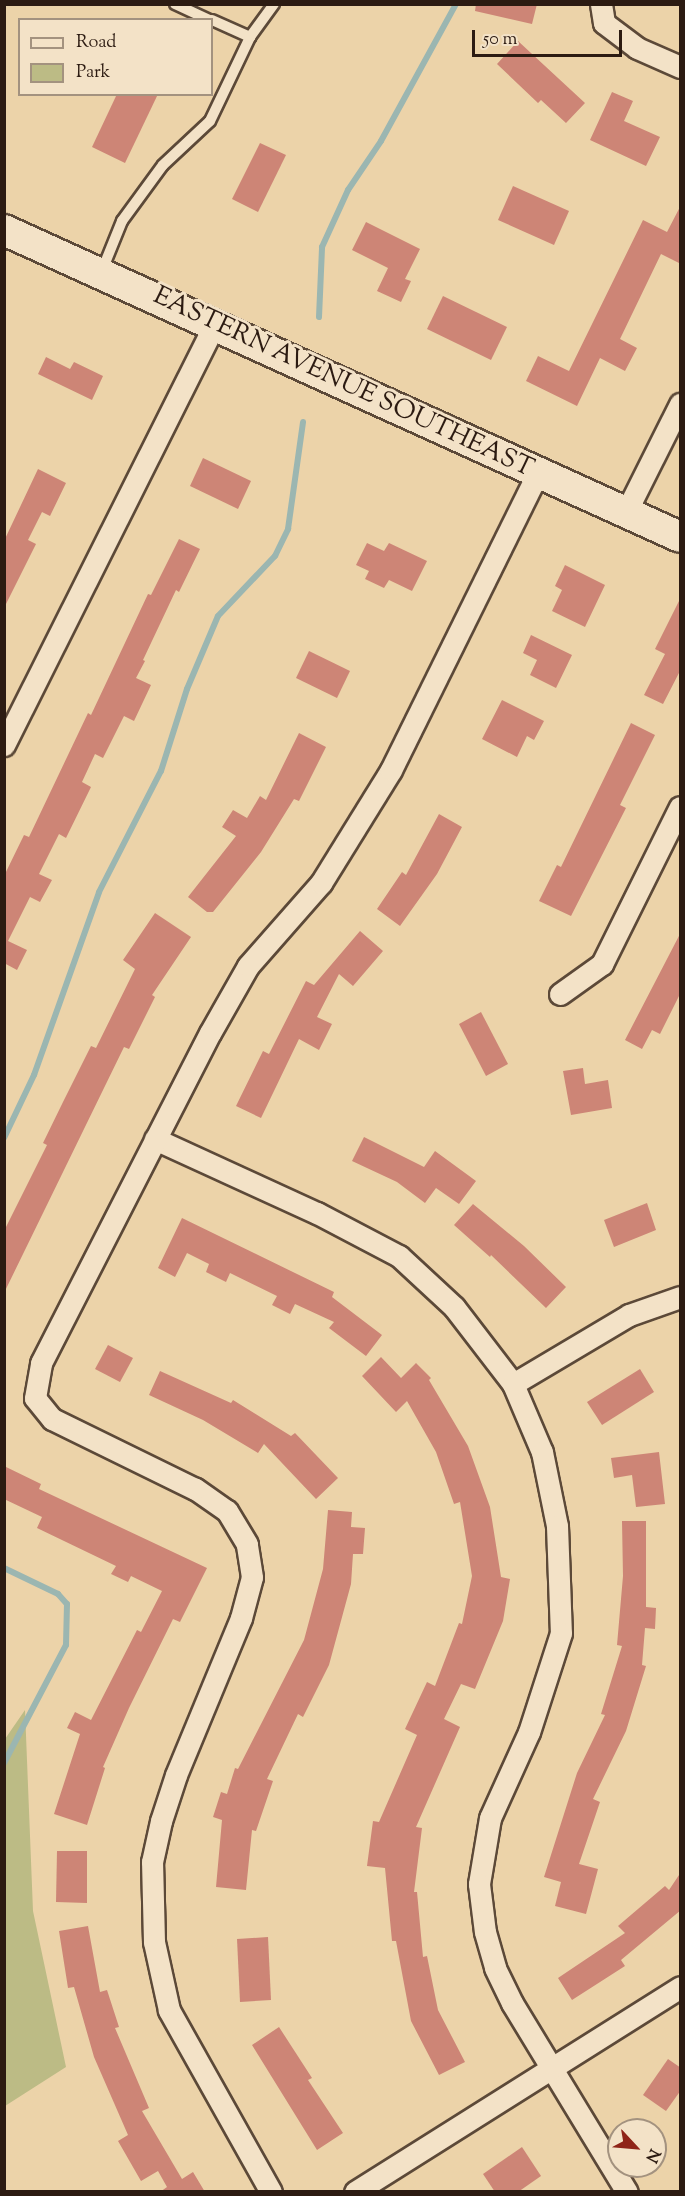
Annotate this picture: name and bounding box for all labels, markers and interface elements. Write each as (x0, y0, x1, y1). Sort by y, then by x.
legend (18, 18, 213, 96)
scale bar (475, 18, 625, 56)
text: 50 m (483, 27, 517, 53)
text: Road (76, 30, 116, 56)
text: Park (76, 60, 110, 86)
street label: EASTERN AVENUE SOUTHEAST (148, 281, 538, 485)
north arrow (607, 2118, 667, 2178)
text: N (639, 2144, 665, 2166)

